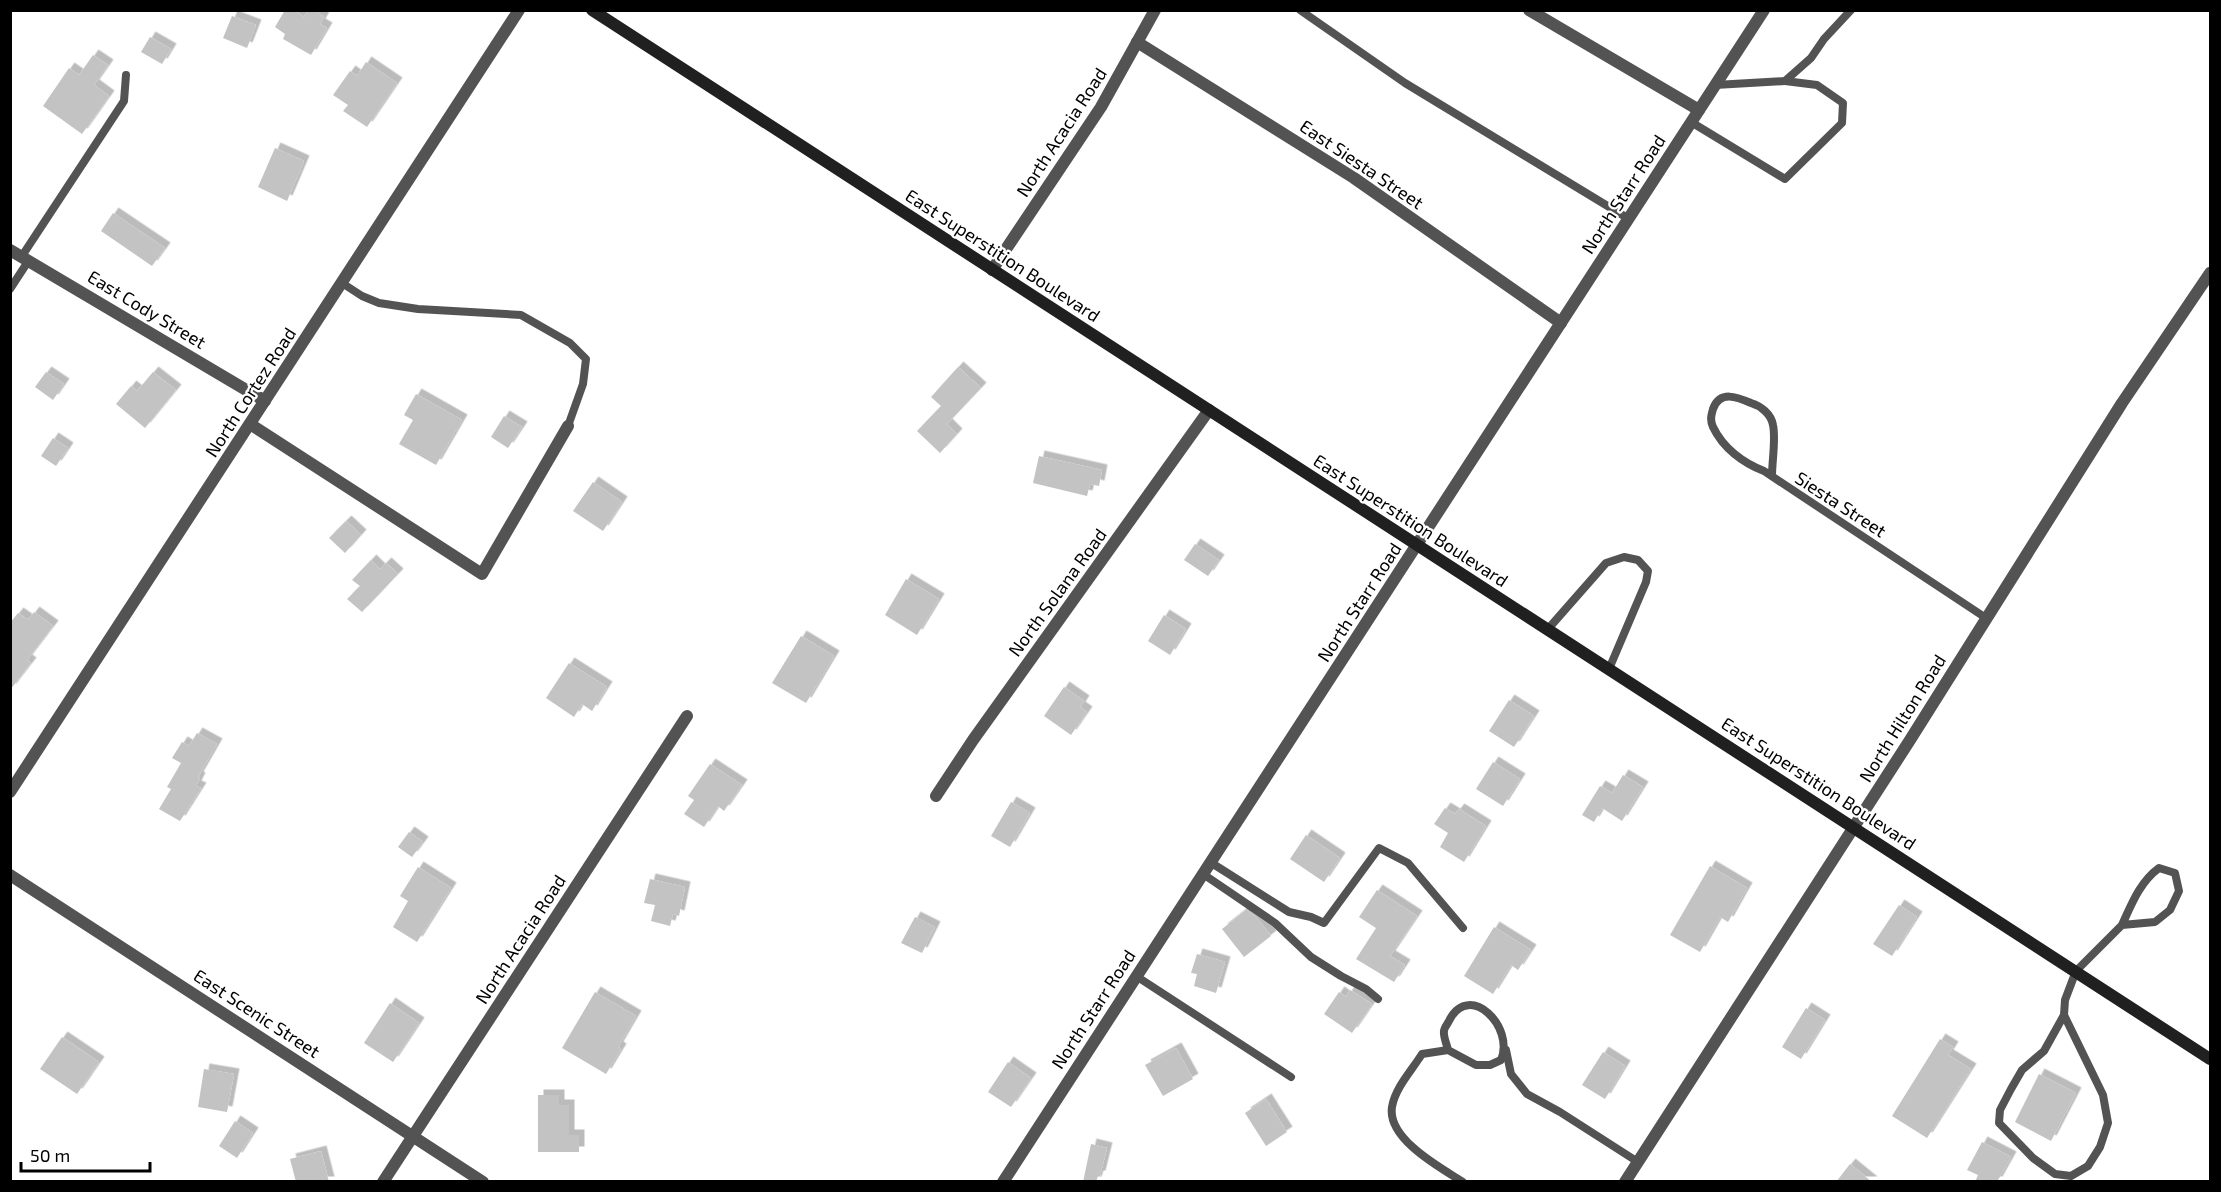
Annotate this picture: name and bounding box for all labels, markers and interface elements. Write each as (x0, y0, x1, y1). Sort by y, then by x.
street label: North Acacia Road (1011, 63, 1111, 201)
street label: East Siesta Street (1296, 115, 1428, 213)
street label: North Starr Road (1576, 130, 1670, 258)
street label: East Superstition Boulevard (902, 184, 1104, 326)
street label: East Cody Street (84, 265, 210, 353)
street label: North Cortez Road (200, 323, 300, 461)
street label: East Superstition Boulevard (1310, 449, 1512, 591)
street label: Siesta Street (1791, 466, 1891, 542)
street label: North Solana Road (1003, 524, 1111, 660)
street label: North Starr Road (1312, 538, 1406, 666)
street label: North Hilton Road (1854, 650, 1950, 786)
street label: East Superstition Boulevard (1718, 712, 1920, 854)
street label: North Acacia Road (470, 870, 570, 1008)
street label: North Starr Road (1046, 945, 1140, 1073)
street label: East Scenic Street (190, 964, 324, 1062)
scale bar (21, 1135, 150, 1173)
text: 50 m (30, 1144, 70, 1166)

